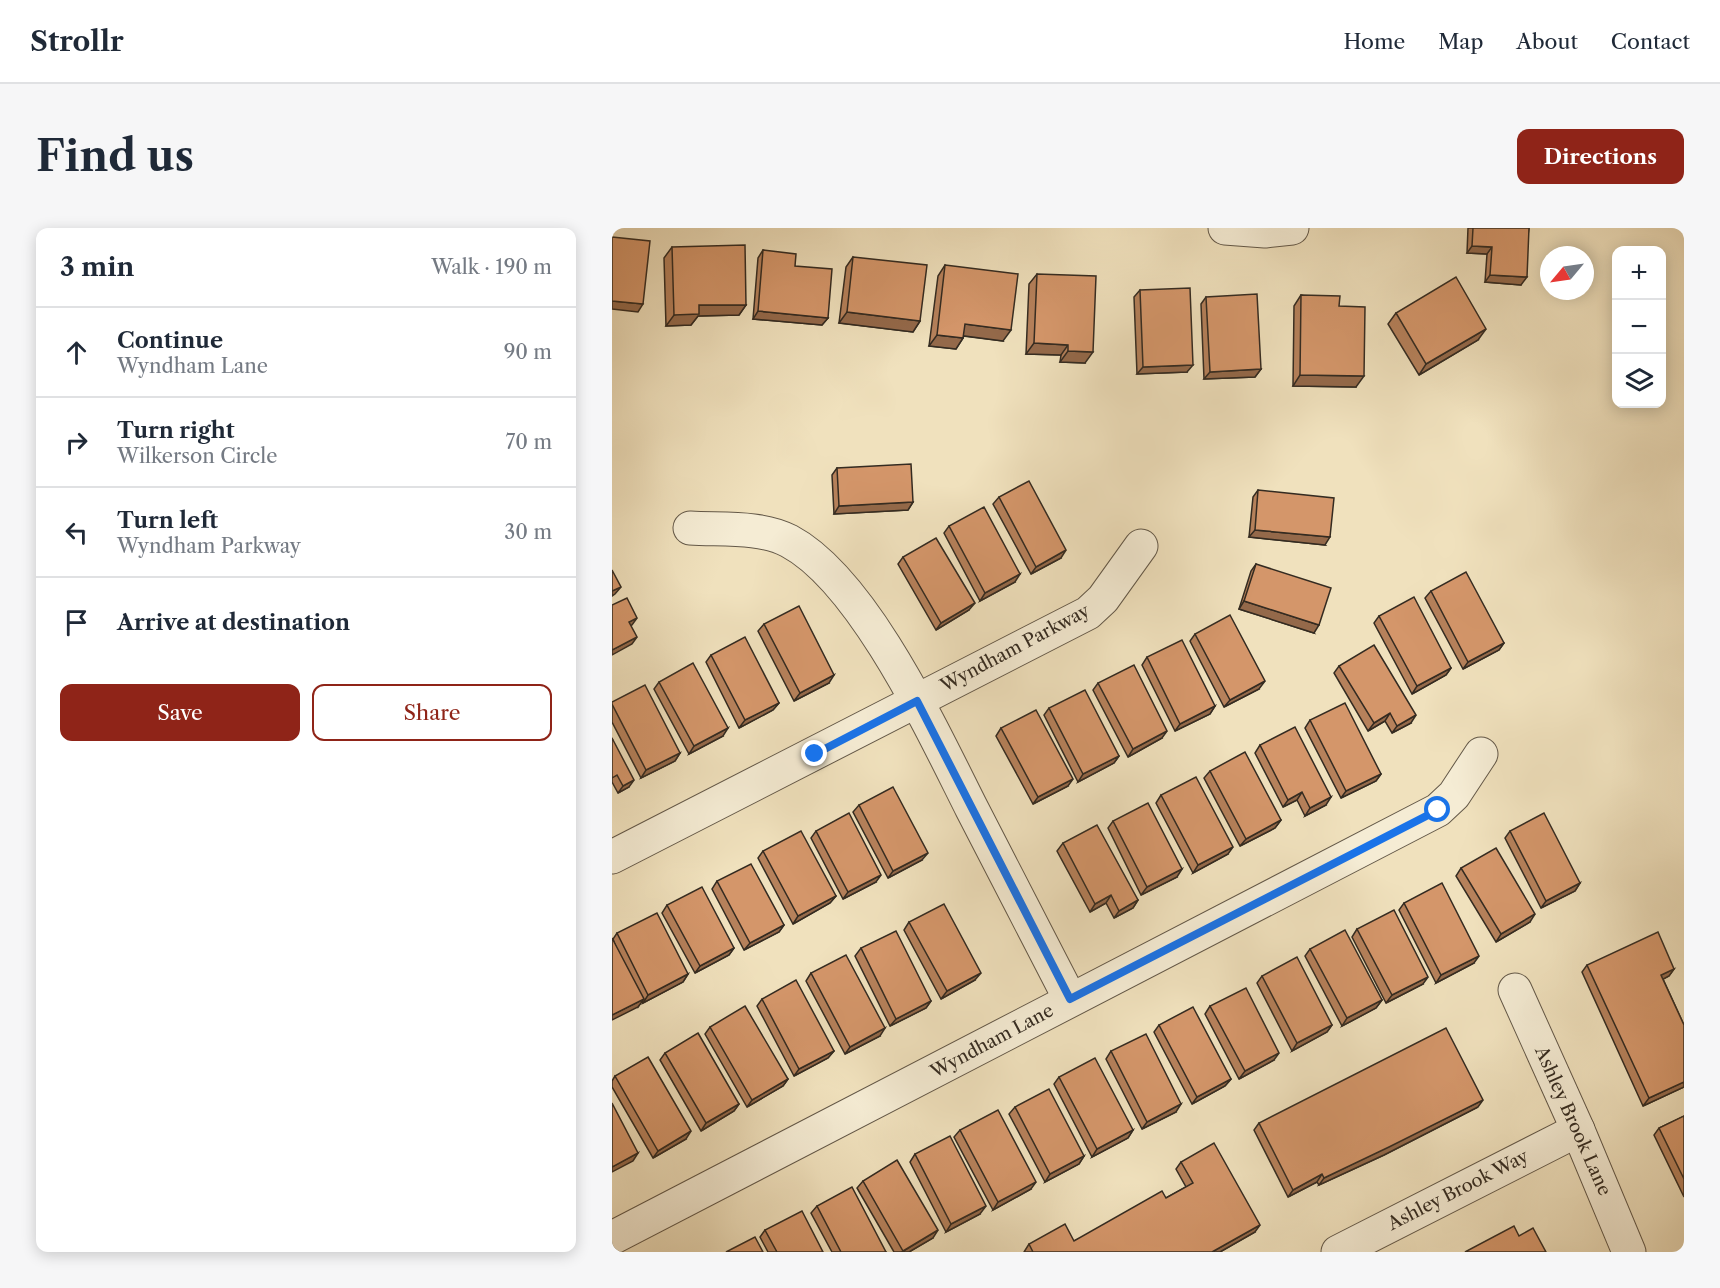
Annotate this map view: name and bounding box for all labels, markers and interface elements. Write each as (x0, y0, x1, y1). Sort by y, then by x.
text: Strollr (30, 24, 124, 58)
text: Home (1344, 29, 1405, 54)
text: Map (1438, 29, 1483, 54)
text: About (1516, 29, 1578, 54)
text: Contact (1611, 29, 1690, 54)
button: Directions (1517, 129, 1684, 184)
text: Find us (36, 130, 194, 182)
north arrow (1540, 246, 1594, 300)
map controls (1612, 246, 1666, 408)
button: + (1612, 246, 1666, 300)
text: 3 min (60, 251, 134, 283)
text: Walk · 190 m (431, 255, 552, 279)
button: − (1612, 300, 1666, 354)
text: Continue (117, 327, 223, 354)
icon: ahead (60, 336, 93, 369)
text: 90 m (504, 340, 552, 364)
text: Wyndham Lane (117, 354, 268, 378)
button: layers (1612, 354, 1666, 408)
text: Turn right (117, 417, 235, 444)
icon: right (60, 426, 93, 459)
text: 70 m (506, 430, 552, 454)
text: Wilkerson Circle (117, 444, 277, 468)
text: Turn left (117, 507, 218, 534)
icon: left (60, 516, 93, 549)
text: 30 m (504, 520, 552, 544)
text: Wyndham Parkway (117, 534, 301, 558)
street label: Wyndham Parkway (936, 599, 1094, 697)
icon: arrive (60, 606, 93, 639)
text: Arrive at destination (117, 609, 350, 636)
button: Save (60, 684, 300, 741)
button: Share (312, 684, 552, 741)
route end (801, 740, 827, 766)
route start (1424, 796, 1450, 822)
street label: Wyndham Lane (926, 999, 1057, 1083)
street label: Ashley Brook Lane (1530, 1042, 1616, 1199)
street label: Ashley Brook Way (1383, 1145, 1533, 1235)

